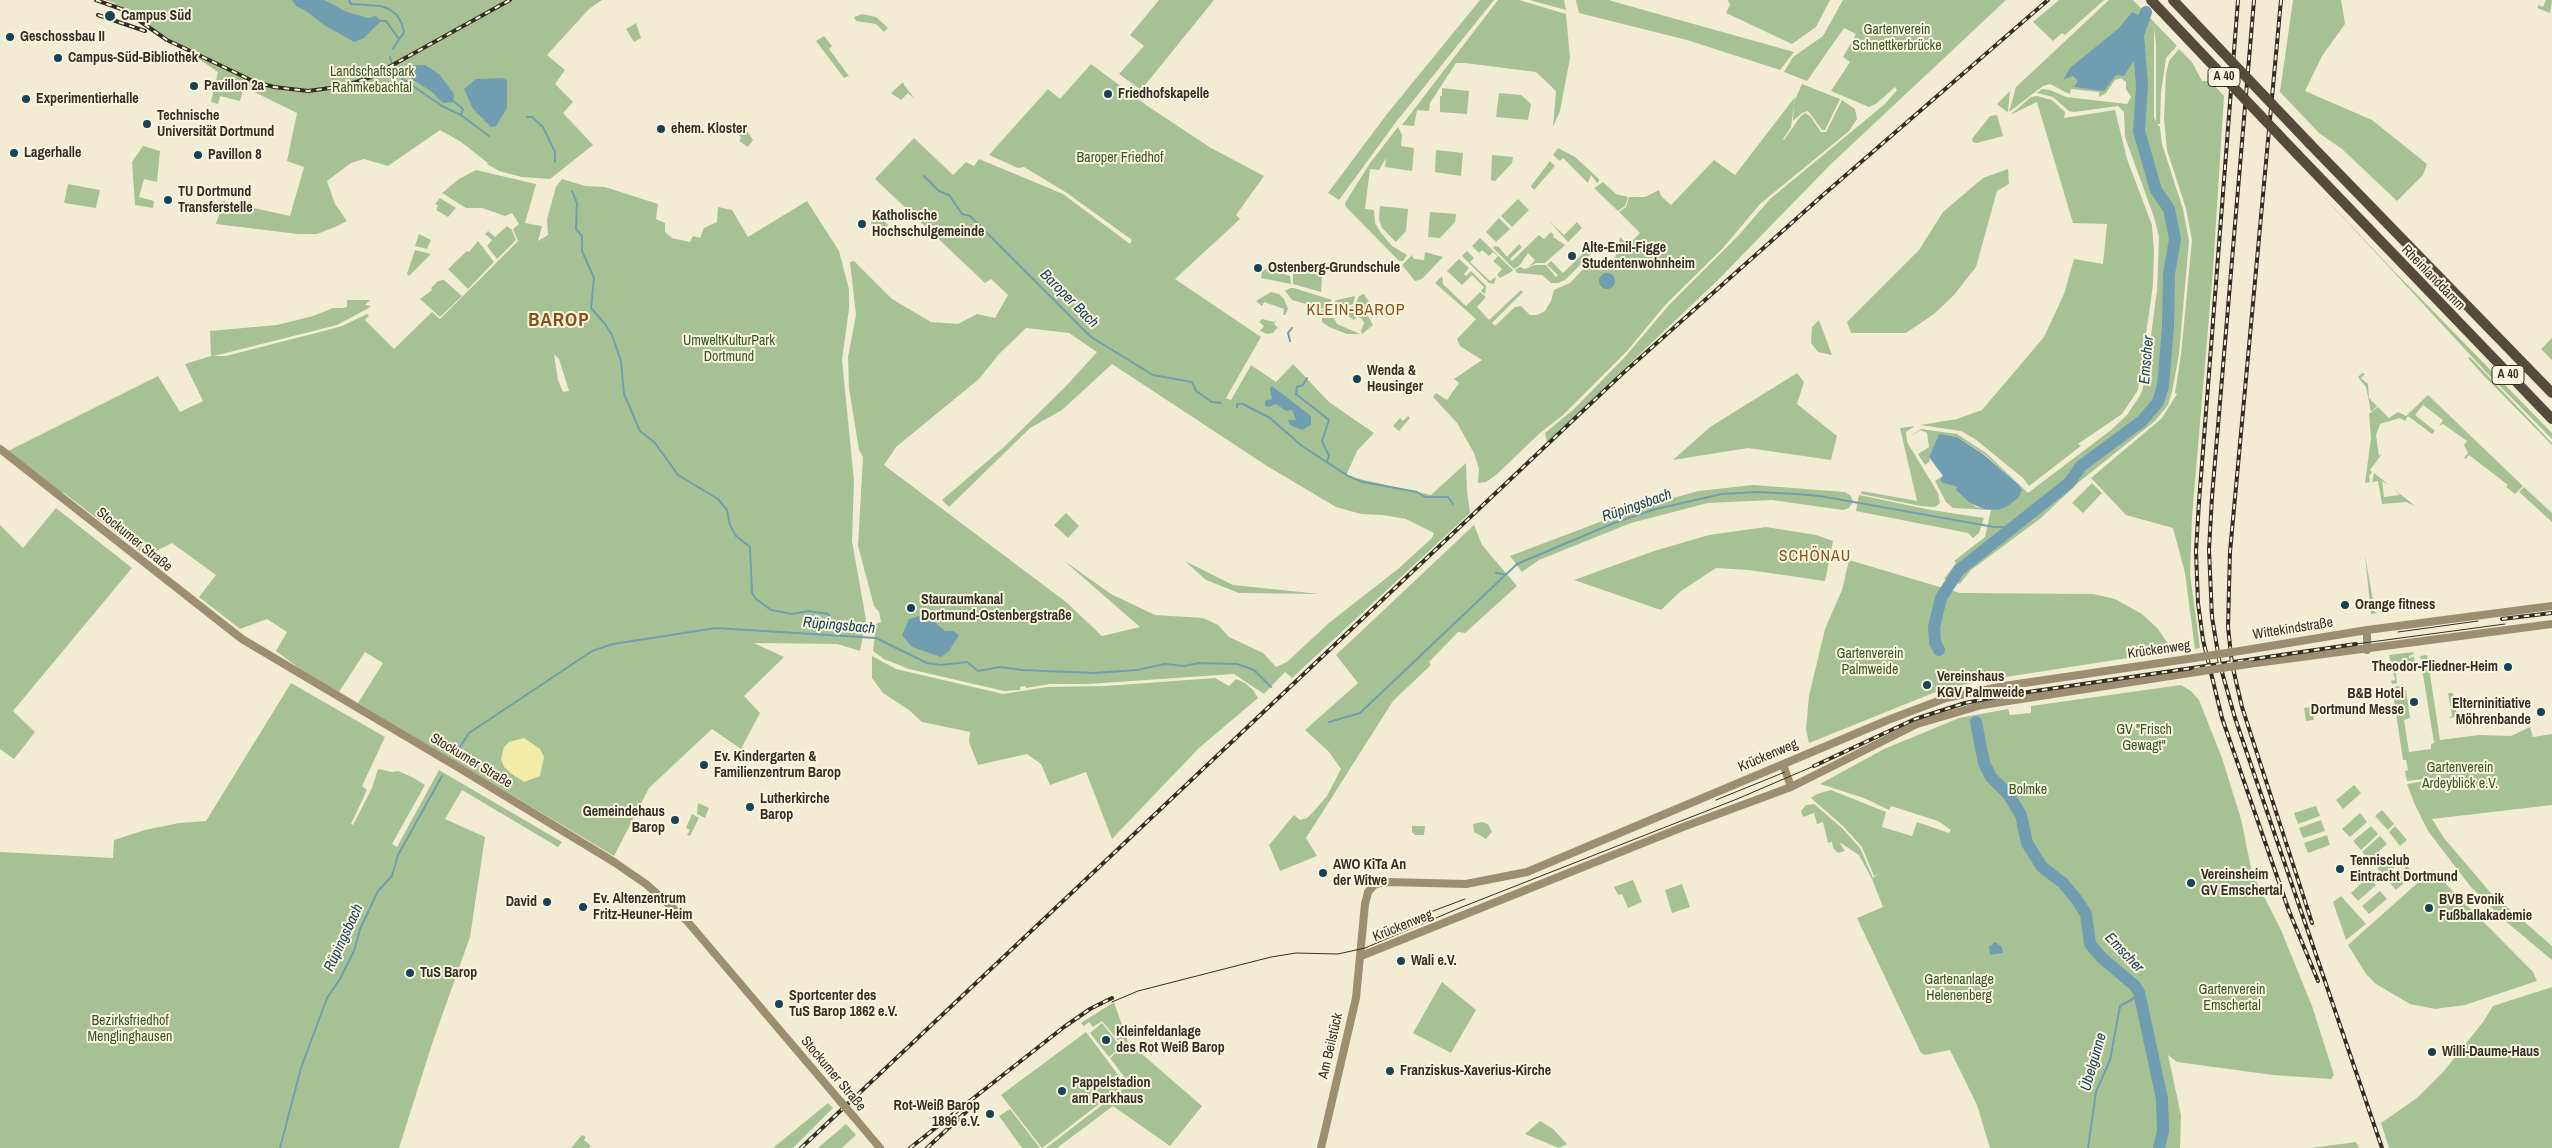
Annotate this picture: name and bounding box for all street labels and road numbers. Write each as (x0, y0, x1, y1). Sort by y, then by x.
road number: A 40 (2208, 68, 2240, 86)
street label: Rheinlanddamm (2398, 242, 2468, 314)
road number: A 40 (2492, 366, 2524, 384)
street label: Stockumer Straße (93, 504, 175, 576)
street label: Wittekindstraße (2252, 614, 2334, 644)
street label: Krückenweg (2127, 637, 2191, 663)
street label: Stockumer Straße (427, 730, 515, 792)
street label: Krückenweg (1736, 736, 1800, 776)
street label: Krückenweg (1371, 906, 1435, 946)
street label: Am Beilstück (1315, 1011, 1347, 1081)
street label: Stockumer Straße (797, 1033, 869, 1115)

